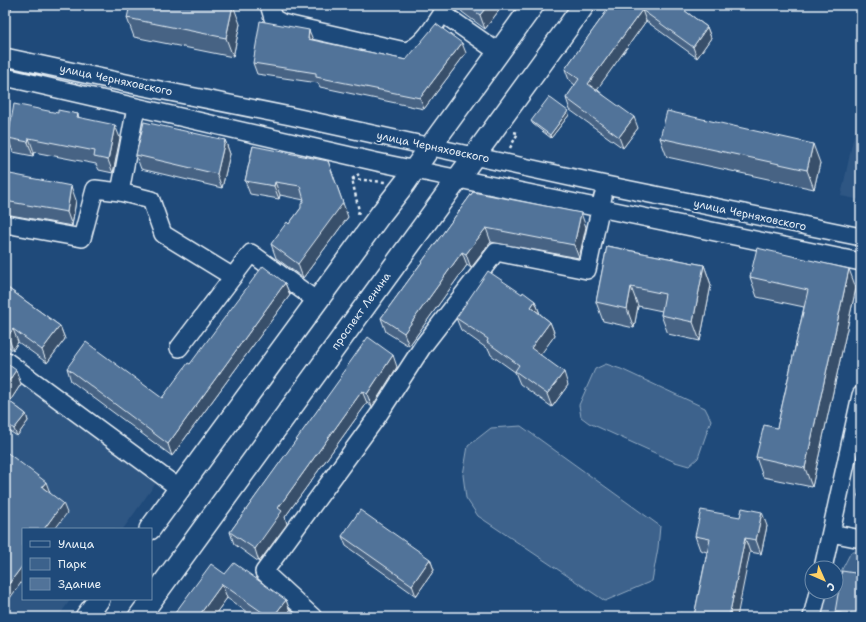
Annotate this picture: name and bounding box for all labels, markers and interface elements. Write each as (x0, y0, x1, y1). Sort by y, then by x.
street label: улица Черняховского (58, 61, 174, 99)
street label: улица Черняховского (375, 128, 491, 166)
street label: улица Черняховского (692, 196, 808, 234)
street label: проспект Ленина (328, 269, 394, 353)
legend (22, 528, 152, 600)
text: Улица (58, 536, 95, 552)
text: Парк (58, 556, 87, 572)
north arrow (804, 560, 844, 600)
text: Здание (58, 576, 102, 592)
text: С (823, 579, 838, 595)

